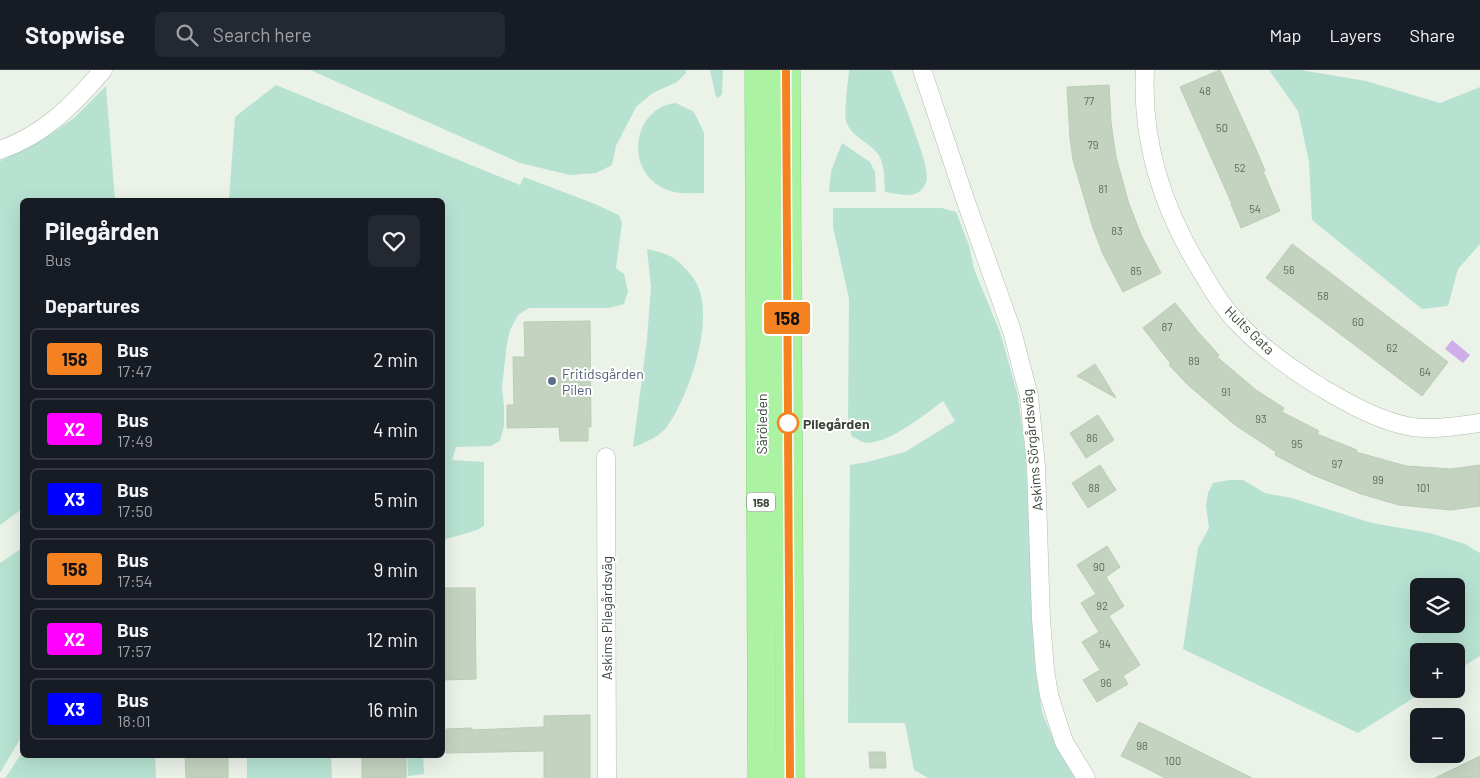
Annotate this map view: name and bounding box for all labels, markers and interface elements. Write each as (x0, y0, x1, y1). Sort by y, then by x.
search box (155, 12, 505, 57)
text: Stopwise (25, 20, 125, 49)
icon: search (173, 21, 201, 49)
text: Search here (213, 23, 312, 46)
text: Map (1269, 24, 1301, 46)
text: Layers (1329, 24, 1382, 46)
text: Share (1410, 24, 1455, 46)
house number: 48 (1199, 84, 1211, 97)
house number: 77 (1084, 94, 1094, 107)
house number: 50 (1216, 121, 1228, 134)
house number: 79 (1088, 138, 1099, 151)
house number: 52 (1234, 161, 1246, 174)
house number: 81 (1098, 182, 1108, 195)
house number: 54 (1249, 202, 1261, 215)
button: heart (368, 215, 420, 267)
text: Pilegården (45, 216, 159, 245)
house number: 83 (1111, 224, 1123, 237)
text: Bus (45, 250, 71, 269)
house number: 56 (1283, 263, 1295, 276)
house number: 85 (1130, 264, 1142, 277)
house number: 58 (1317, 289, 1329, 302)
text: Departures (45, 294, 140, 317)
line badge: 158 (758, 302, 816, 334)
street label: Hults Gata (1222, 302, 1278, 358)
text: 158 (774, 307, 800, 329)
house number: 60 (1352, 315, 1364, 328)
house number: 87 (1162, 320, 1172, 333)
text: Bus (117, 338, 149, 361)
house number: 62 (1386, 341, 1398, 354)
text: 158 (62, 348, 87, 370)
text: 2 min (373, 348, 418, 371)
house number: 89 (1188, 354, 1200, 367)
text: 17:47 (117, 361, 152, 380)
place label: Fritidsgården Pilen (562, 365, 644, 398)
house number: 64 (1419, 365, 1431, 378)
marker: Fritidsgården Pilen (546, 375, 558, 387)
house number: 91 (1221, 385, 1231, 398)
street label: Askims Sörgårdsväg (1018, 388, 1046, 512)
street label: Säröleden (753, 393, 770, 455)
text: Bus (117, 408, 149, 431)
marker: Pilegården (777, 412, 799, 434)
house number: 93 (1255, 412, 1267, 425)
place label: Pilegården (803, 415, 870, 432)
text: X2 (64, 418, 85, 440)
text: 4 min (373, 418, 418, 441)
text: 17:49 (117, 431, 153, 450)
house number: 86 (1086, 431, 1098, 444)
house number: 95 (1291, 437, 1303, 450)
house number: 97 (1332, 457, 1342, 470)
house number: 99 (1372, 473, 1384, 486)
text: Bus (117, 478, 149, 501)
house number: 88 (1088, 481, 1100, 494)
house number: 101 (1416, 481, 1430, 494)
text: X3 (64, 488, 85, 510)
text: 5 min (374, 488, 418, 511)
road number: 158 (747, 492, 775, 512)
text: 17:50 (117, 501, 153, 520)
text: Bus (117, 548, 149, 571)
street label: Askims Pilegårdsväg (598, 556, 615, 680)
text: 158 (62, 558, 87, 580)
text: 9 min (374, 558, 418, 581)
house number: 90 (1093, 560, 1105, 573)
text: 17:54 (117, 571, 153, 590)
map controls (1410, 578, 1465, 763)
button: layers (1410, 578, 1465, 633)
house number: 92 (1096, 599, 1108, 612)
text: Bus (117, 618, 149, 641)
text: X2 (64, 628, 85, 650)
text: 12 min (367, 628, 418, 651)
house number: 94 (1099, 637, 1111, 650)
text: 17:57 (117, 641, 151, 660)
button: + (1410, 643, 1465, 698)
house number: 96 (1100, 676, 1112, 689)
text: Bus (117, 688, 149, 711)
text: X3 (64, 698, 85, 720)
text: 16 min (367, 698, 418, 721)
button: − (1410, 708, 1465, 763)
text: 18:01 (117, 711, 151, 730)
house number: 98 (1136, 739, 1148, 752)
house number: 100 (1165, 754, 1181, 767)

